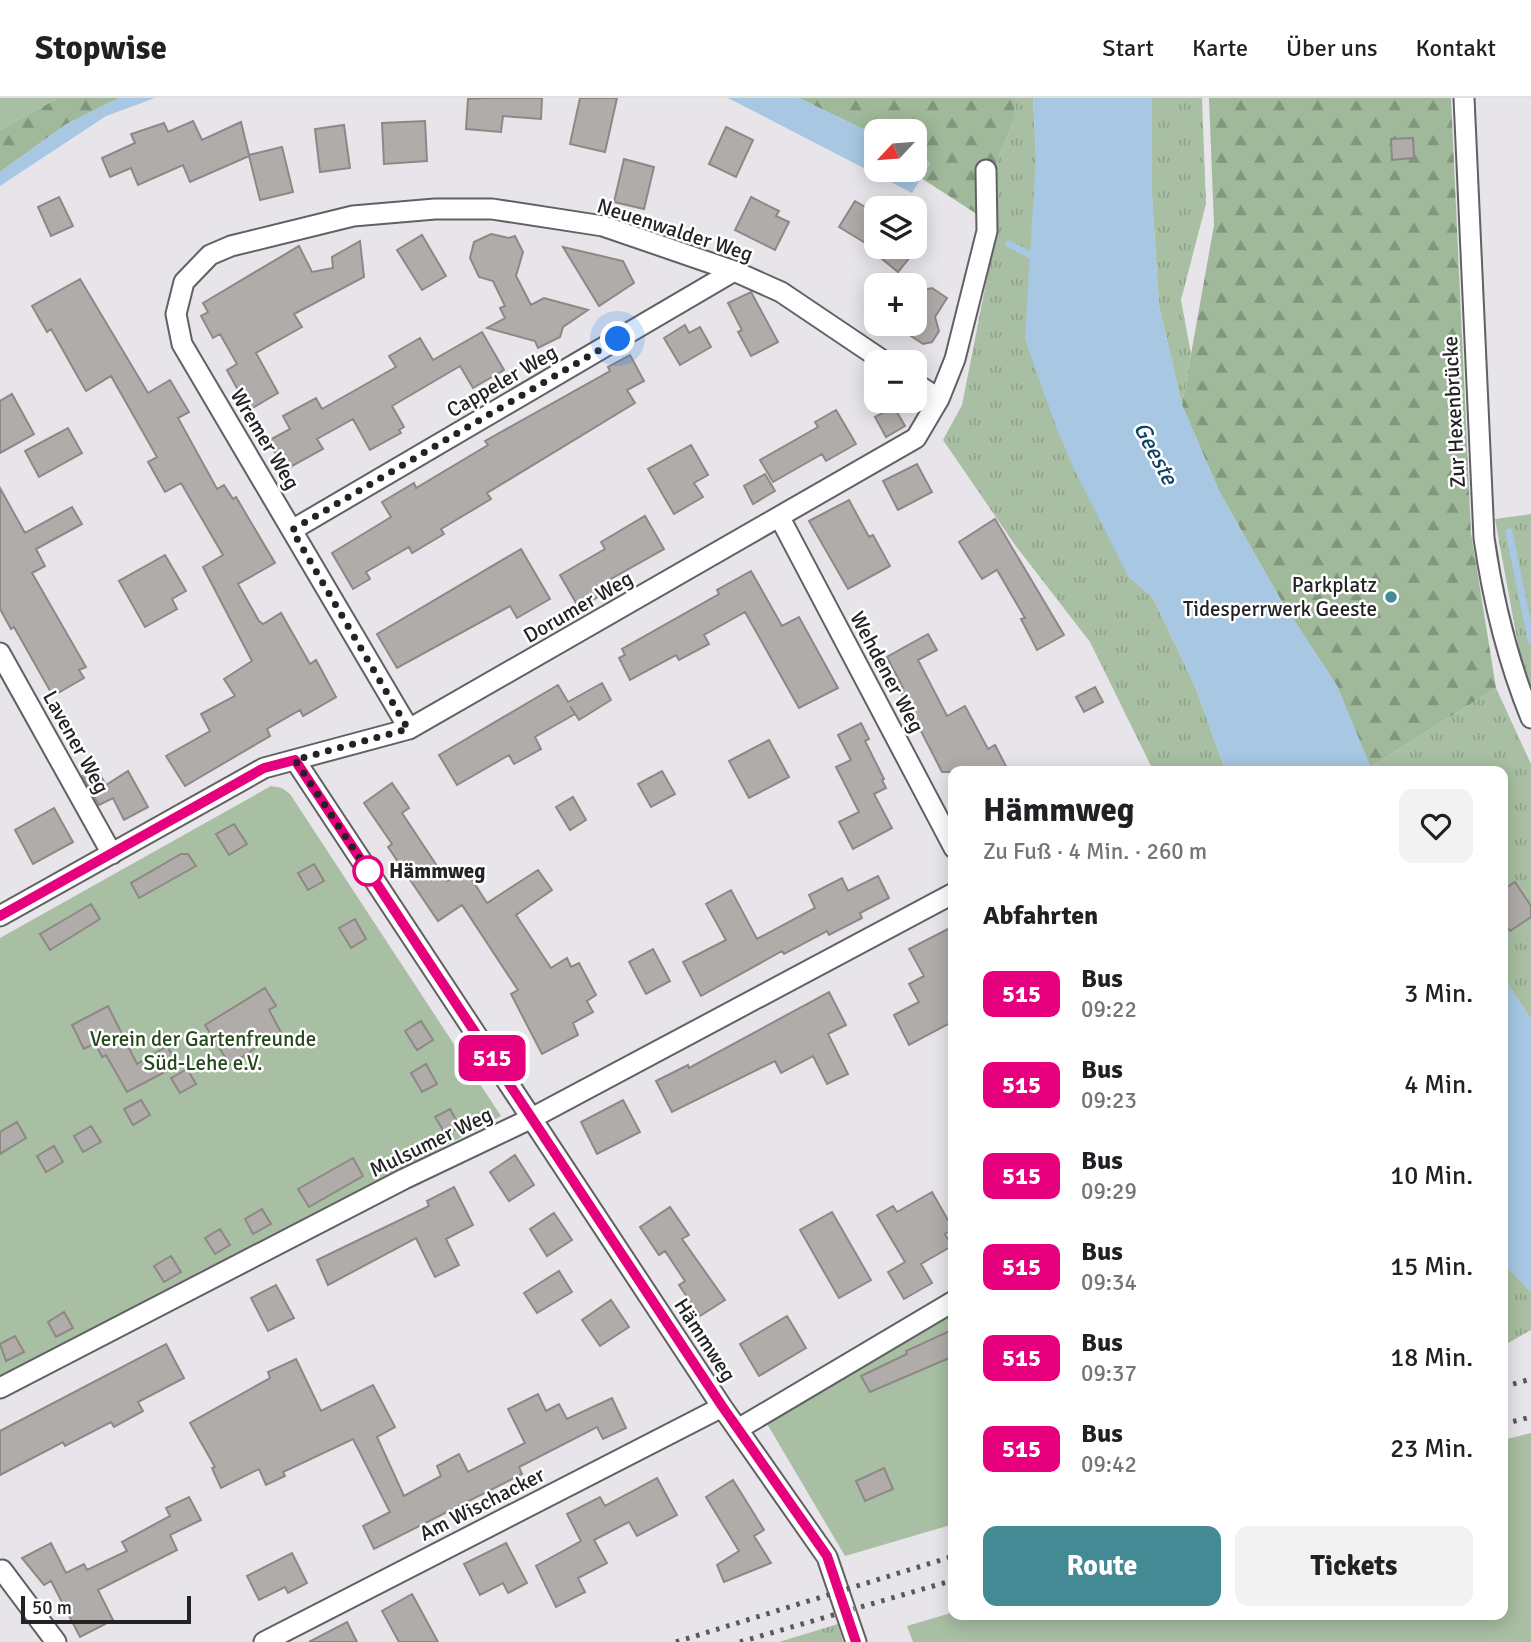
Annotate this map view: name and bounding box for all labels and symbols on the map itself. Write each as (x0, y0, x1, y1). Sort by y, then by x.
north arrow (864, 119, 928, 182)
street label: Neuenwalder Weg (594, 193, 756, 267)
your location (600, 321, 635, 356)
street label: Zur Hexenbrücke (1437, 336, 1471, 488)
street label: Cappeler Weg (442, 339, 562, 423)
street label: Wremer Weg (225, 384, 305, 494)
water label: Geeste (1127, 417, 1185, 491)
street label: Dorumer Weg (519, 565, 637, 649)
place label: Parkplatz Tidesperrwerk Geeste (1183, 572, 1377, 622)
marker: Parkplatz Tidesperrwerk Geeste (1383, 589, 1399, 605)
street label: Wehdener Weg (844, 607, 930, 737)
street label: Lavener Weg (37, 686, 115, 798)
marker: Hämmweg (353, 856, 383, 886)
place label: Hämmweg (389, 858, 485, 884)
park label: Verein der Gartenfreunde Süd-Lehe e.V. (90, 1026, 316, 1076)
line badge: 515 (452, 1035, 532, 1081)
street label: Mulsumer Weg (365, 1101, 497, 1183)
street label: Hämmweg (668, 1293, 742, 1387)
street label: Am Wischacker (415, 1461, 549, 1547)
scale bar (21, 1593, 191, 1625)

